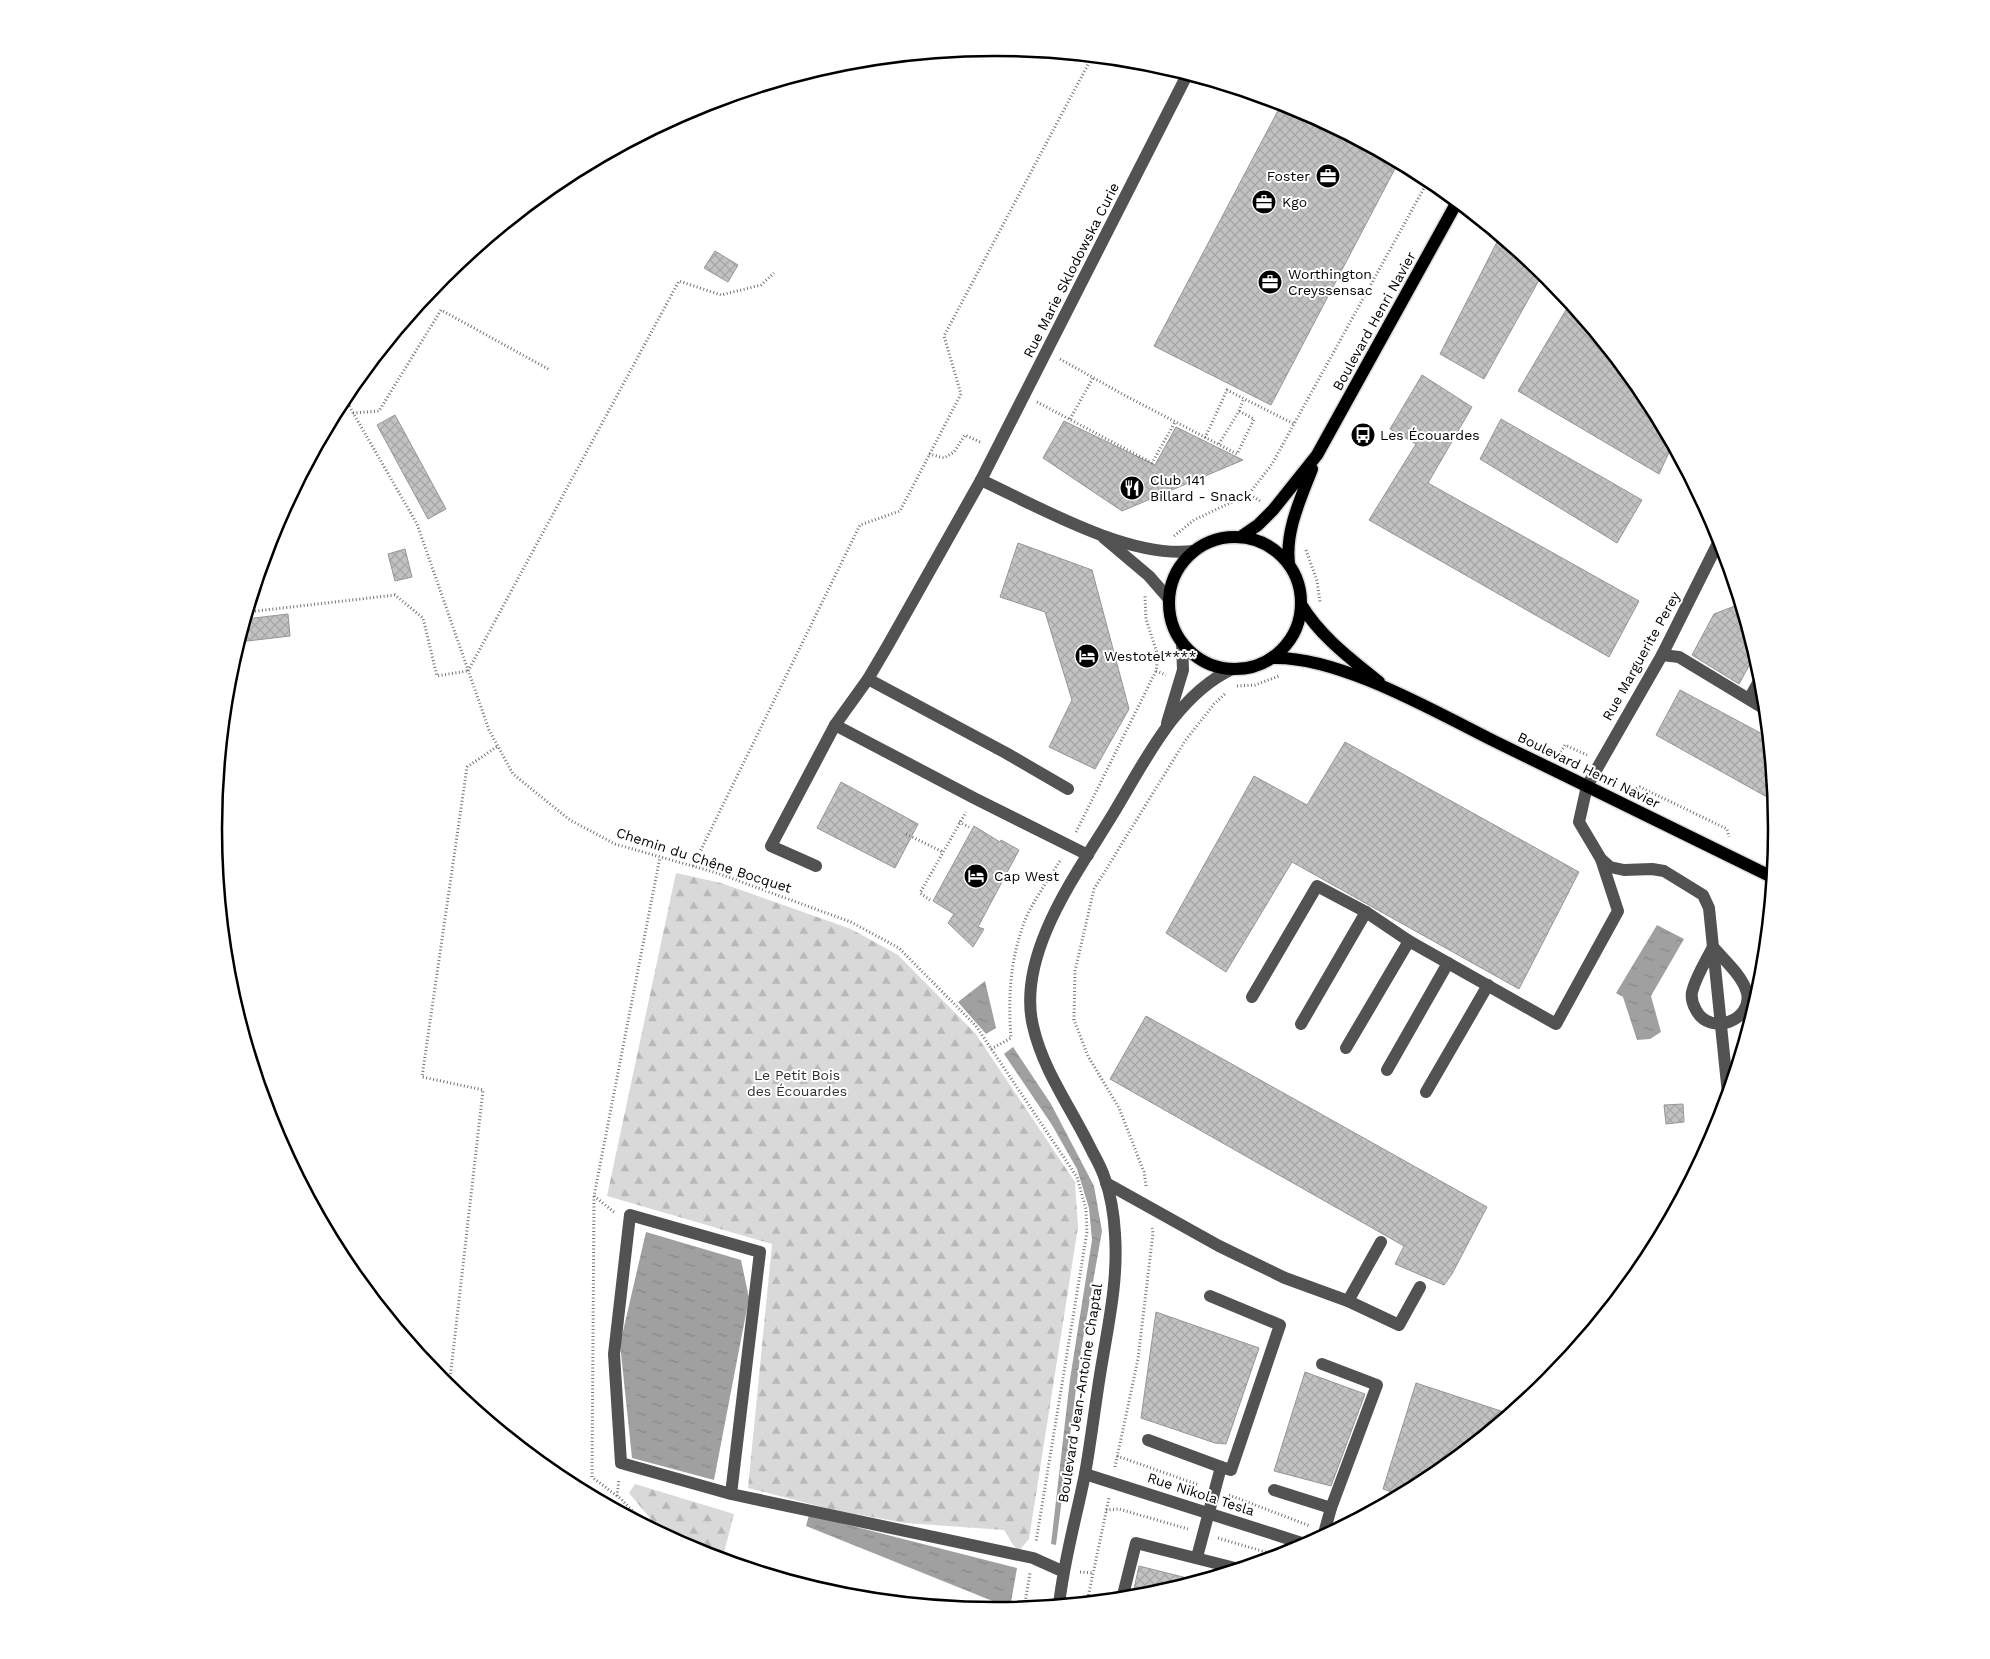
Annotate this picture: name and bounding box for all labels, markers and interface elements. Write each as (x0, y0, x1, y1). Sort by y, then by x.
office icon: Foster (1315, 163, 1341, 189)
place label: Foster (1267, 168, 1310, 184)
street label: Rue Marie Sklodowska Curie (1020, 180, 1122, 360)
office icon: Kgo (1251, 189, 1277, 215)
place label: Kgo (1282, 194, 1307, 210)
street label: Boulevard Henri Navier (1329, 249, 1419, 393)
place label: Worthington Creyssensac (1288, 266, 1373, 298)
office icon: Worthington Creyssensac (1257, 269, 1283, 295)
bus stop icon: Les Écouardes (1350, 422, 1376, 448)
place label: Les Écouardes (1380, 427, 1480, 443)
place label: Club 141 Billard - Snack (1150, 472, 1252, 504)
restaurant icon: Club 141 Billard - Snack (1119, 475, 1145, 501)
street label: Rue Marguerite Perey (1599, 588, 1684, 723)
hotel icon: Westotel**** (1074, 643, 1100, 669)
place label: Westotel**** (1104, 648, 1196, 664)
street label: Boulevard Henri Navier (1515, 729, 1663, 812)
street label: Chemin du Chêne Bocquet (614, 824, 794, 896)
hotel icon: Cap West (963, 863, 989, 889)
place label: Cap West (994, 868, 1059, 884)
park label: Le Petit Bois des Écouardes (747, 1067, 847, 1099)
street label: Boulevard Jean-Antoine Chaptal (1055, 1282, 1105, 1504)
street label: Rue Nikola Tesla (1145, 1469, 1257, 1519)

